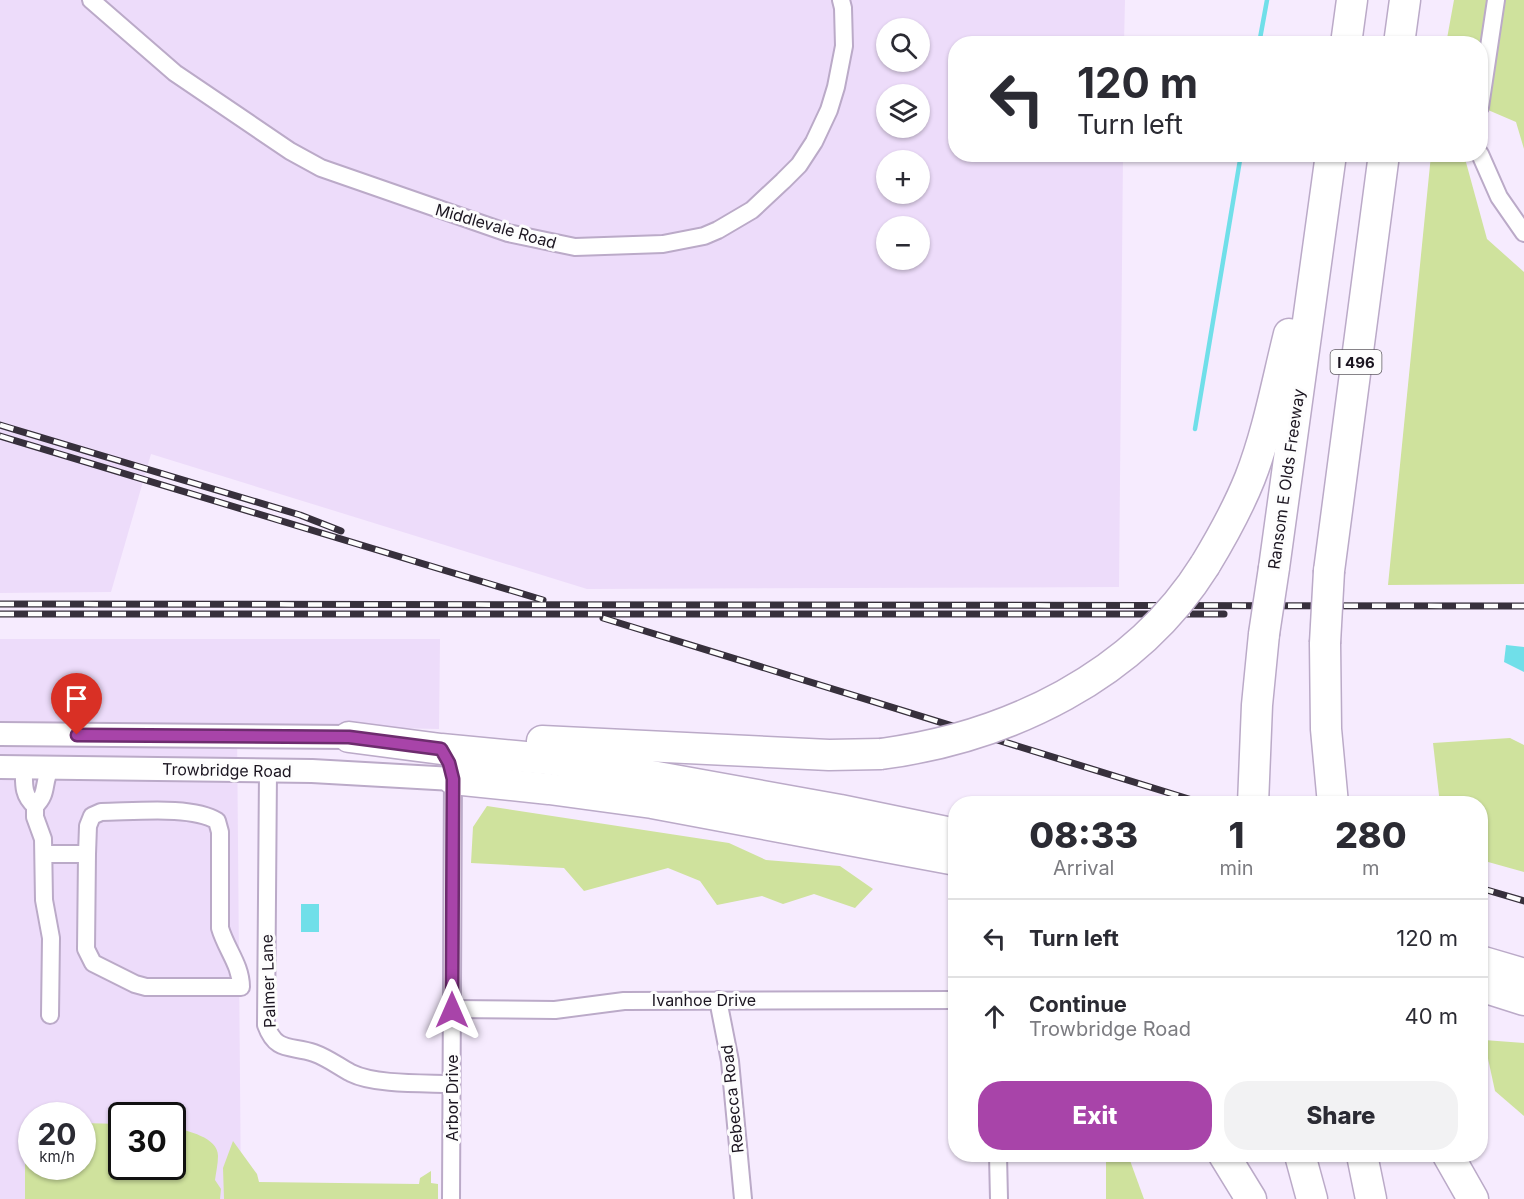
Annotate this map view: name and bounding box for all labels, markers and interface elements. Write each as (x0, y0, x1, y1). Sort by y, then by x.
map controls (876, 18, 930, 270)
button: search (876, 18, 930, 72)
text: 120 m (1077, 57, 1198, 108)
icon: left (978, 60, 1056, 138)
button: layers (876, 84, 930, 138)
text: Turn left (1077, 108, 1183, 141)
button: + (876, 150, 930, 204)
street label: Middlevale Road (433, 199, 559, 253)
button: − (876, 216, 930, 270)
road number: I 496 (1330, 350, 1382, 374)
street label: Ransom E Olds Freeway (1263, 387, 1309, 571)
pin (51, 673, 102, 735)
icon: arrive (60, 682, 93, 715)
street label: Trowbridge Road (162, 759, 292, 781)
text: 08:33 (1029, 813, 1138, 857)
text: 1 (1229, 813, 1244, 857)
text: 280 (1335, 813, 1407, 857)
text: Arrival (1053, 856, 1114, 880)
text: min (1219, 856, 1254, 880)
text: m (1362, 856, 1380, 880)
icon: left (978, 922, 1011, 955)
text: Turn left (1029, 925, 1119, 951)
text: 120 m (1396, 925, 1458, 951)
street label: Palmer Lane (256, 934, 280, 1028)
position arrow (420, 978, 484, 1042)
street label: Ivanhoe Drive (652, 990, 756, 1010)
text: Continue (1029, 991, 1127, 1017)
icon: ahead (978, 1000, 1011, 1033)
text: 40 m (1404, 1003, 1458, 1029)
text: Trowbridge Road (1029, 1017, 1191, 1041)
street label: Rebecca Road (716, 1044, 748, 1154)
street label: Arbor Drive (442, 1055, 462, 1141)
button: Exit (978, 1081, 1212, 1150)
button: Share (1224, 1081, 1458, 1150)
speed limit sign: 30 (108, 1102, 186, 1180)
text: 20 (37, 1116, 77, 1152)
text: km/h (39, 1147, 75, 1166)

